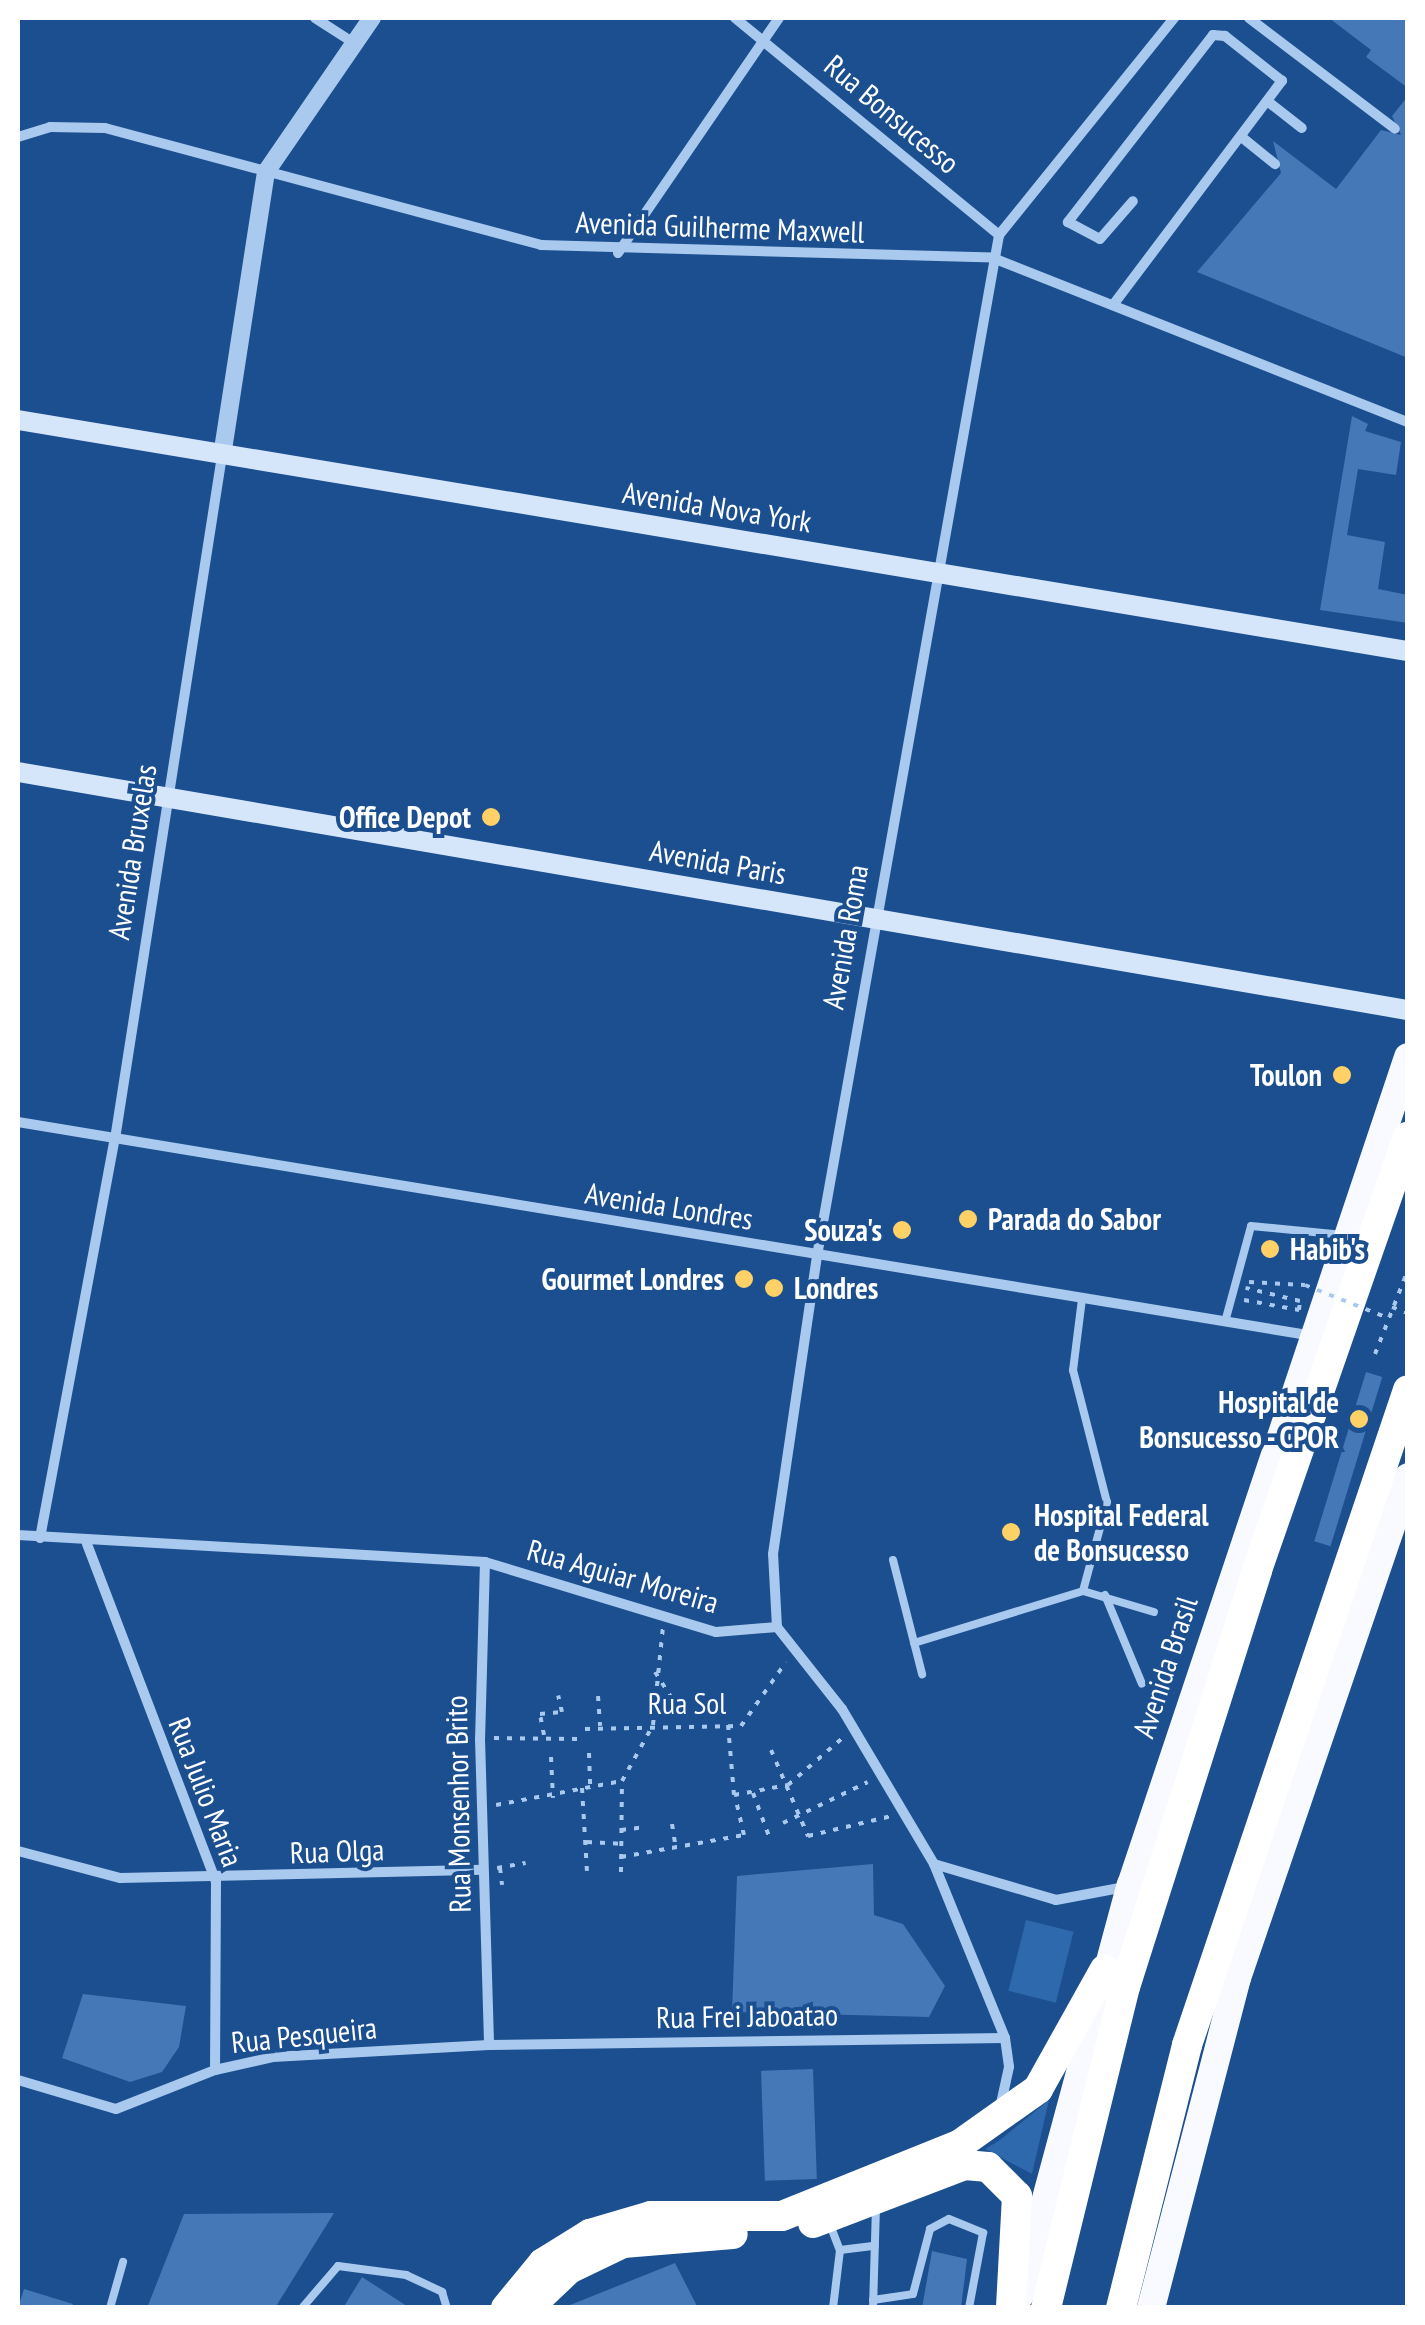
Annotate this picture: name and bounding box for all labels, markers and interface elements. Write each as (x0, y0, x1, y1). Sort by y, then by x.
street label: Rua Bonsucesso (817, 47, 967, 181)
street label: Avenida Guilherme Maxwell (575, 204, 865, 250)
street label: Avenida Nova York (620, 474, 814, 540)
street label: Avenida Bruxelas (100, 762, 164, 942)
place label: Office Depot (339, 799, 471, 835)
marker: Office Depot (480, 806, 502, 828)
street label: Avenida Paris (647, 832, 789, 892)
street label: Avenida Roma (815, 862, 875, 1012)
place label: Toulon (1250, 1057, 1322, 1093)
marker: Toulon (1331, 1064, 1353, 1086)
street label: Avenida Londres (583, 1175, 755, 1237)
place label: Parada do Sabor (988, 1201, 1161, 1237)
marker: Parada do Sabor (957, 1208, 979, 1230)
place label: Souza's (804, 1212, 882, 1248)
marker: Souza's (891, 1219, 913, 1241)
place label: Habib's (1290, 1231, 1365, 1267)
marker: Habib's (1259, 1238, 1281, 1260)
place label: Gourmet Londres (542, 1261, 724, 1297)
marker: Gourmet Londres (733, 1268, 755, 1290)
place label: Londres (794, 1270, 878, 1306)
marker: Londres (763, 1277, 785, 1299)
place label: Hospital de Bonsucesso - CPOR (1136, 1384, 1339, 1454)
marker: Hospital de Bonsucesso - CPOR (1348, 1408, 1370, 1430)
place label: Hospital Federal de Bonsucesso (1034, 1497, 1209, 1568)
marker: Hospital Federal de Bonsucesso (998, 1519, 1024, 1545)
street label: Rua Aguiar Moreira (523, 1531, 723, 1621)
street label: Avenida Brasil (1125, 1592, 1205, 1742)
street label: Rua Sol (648, 1685, 726, 1721)
street label: Rua Monsenhor Brito (438, 1695, 478, 1913)
street label: Rua Julio Maria (161, 1712, 251, 1872)
street label: Rua Olga (289, 1831, 385, 1871)
street label: Rua Frei Jaboatao (656, 1996, 838, 2036)
street label: Rua Pesqueira (229, 2009, 379, 2061)

